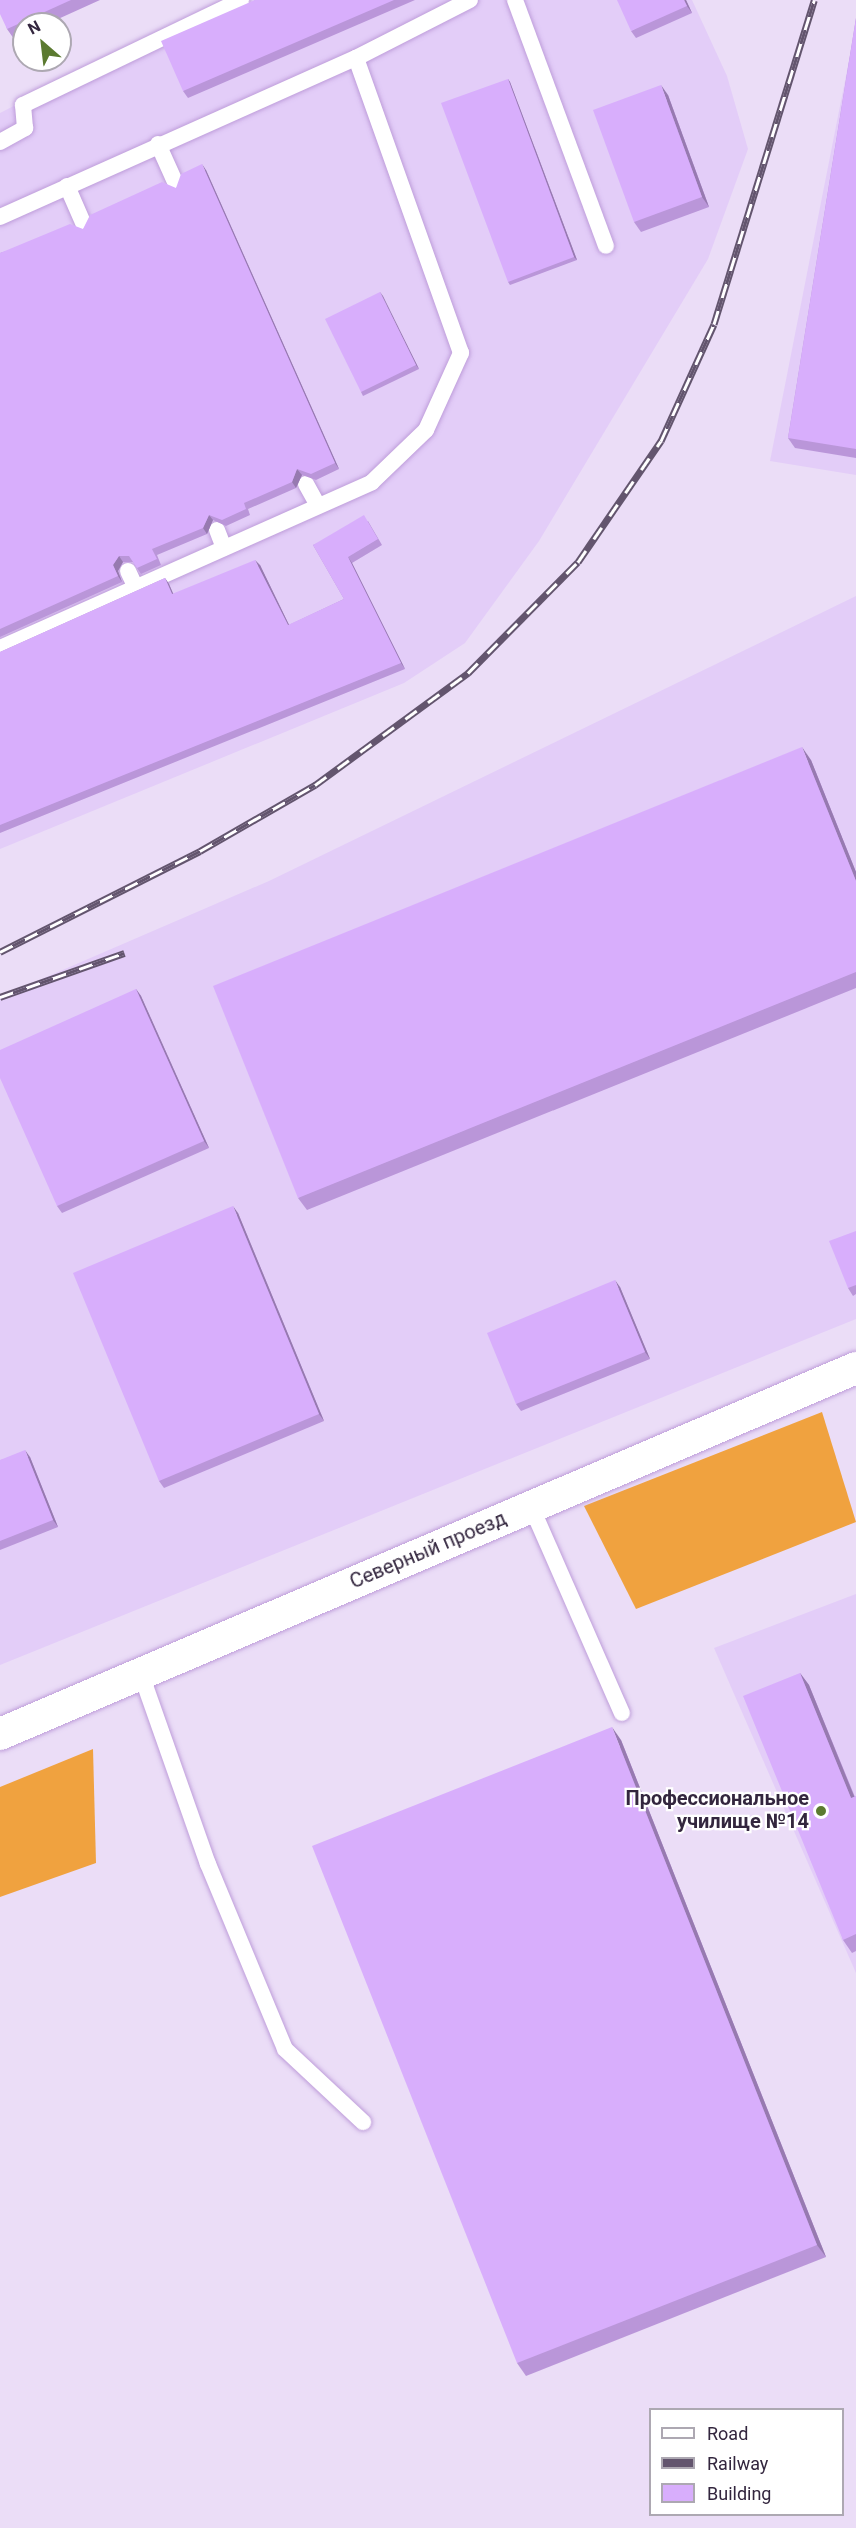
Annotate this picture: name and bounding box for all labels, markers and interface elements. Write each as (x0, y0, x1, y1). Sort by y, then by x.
north arrow (12, 12, 72, 72)
text: N (25, 16, 44, 38)
street label: Северный проезд (346, 1506, 510, 1594)
place label: Профессиональное училище №14 (625, 1787, 809, 1834)
marker: Профессиональное училище №14 (814, 1804, 828, 1818)
legend (649, 2408, 844, 2516)
text: Road (707, 2423, 748, 2444)
text: Railway (707, 2453, 768, 2474)
text: Building (707, 2483, 771, 2504)

